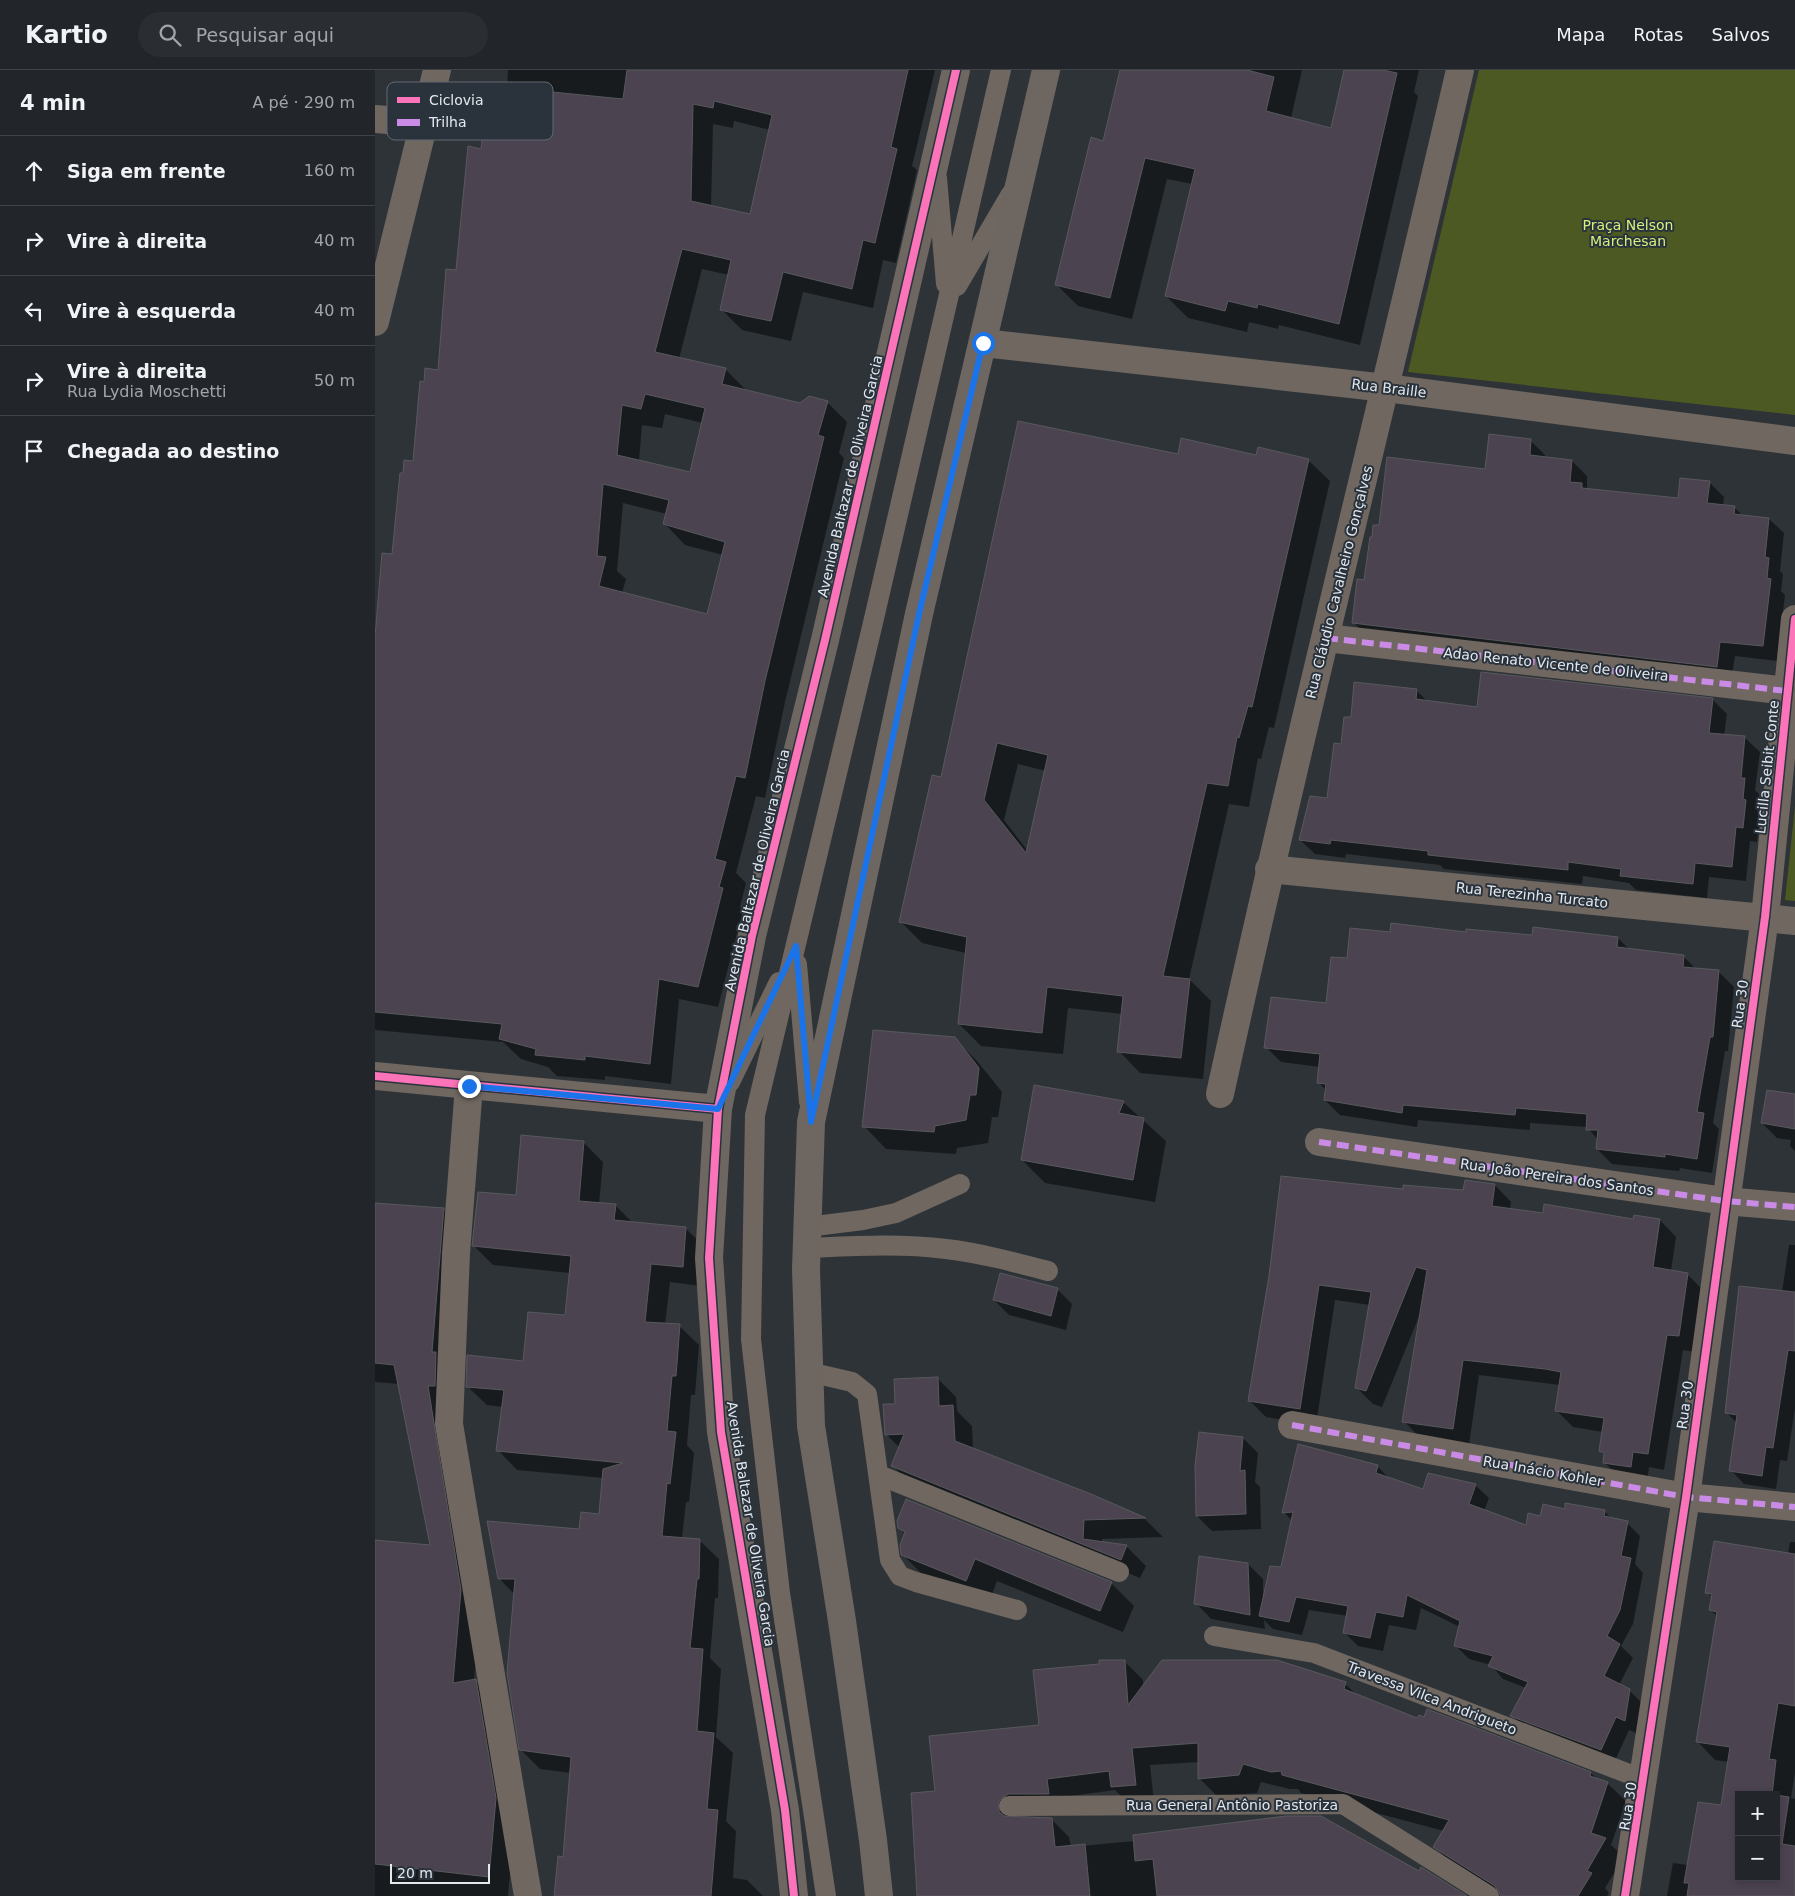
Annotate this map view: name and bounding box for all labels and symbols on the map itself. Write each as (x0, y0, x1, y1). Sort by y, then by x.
legend (387, 82, 553, 140)
text: Ciclovia (429, 92, 484, 108)
text: Trilha (428, 114, 466, 130)
park label: Praça Nelson Marchesan (1583, 217, 1673, 249)
route start (972, 332, 995, 355)
street label: Avenida Baltazar de Oliveira Garcia (814, 353, 886, 599)
street label: Rua Braille (1351, 375, 1427, 401)
street label: Rua Cláudio Cavalheiro Gonçalves (1302, 464, 1376, 700)
street label: Adao Renato Vicente de Oliveira (1443, 644, 1669, 684)
street label: Lucilla Seibit Conte (1752, 699, 1782, 835)
street label: Avenida Baltazar de Oliveira Garcia (721, 747, 793, 993)
street label: Rua Terezinha Turcato (1455, 879, 1609, 911)
street label: Rua 30 (1729, 979, 1751, 1029)
route end (458, 1075, 481, 1098)
street label: Rua João Pereira dos Santos (1459, 1155, 1655, 1199)
street label: Rua 30 (1674, 1380, 1696, 1430)
street label: Avenida Baltazar de Oliveira Garcia (724, 1400, 778, 1648)
street label: Rua Inácio Kohler (1482, 1453, 1604, 1489)
street label: Travessa Vilca Andrigueto (1344, 1658, 1519, 1738)
street label: Rua 30 (1616, 1781, 1640, 1831)
street label: Rua General Antônio Pastoriza (1126, 1797, 1338, 1813)
scale bar (390, 1861, 490, 1884)

